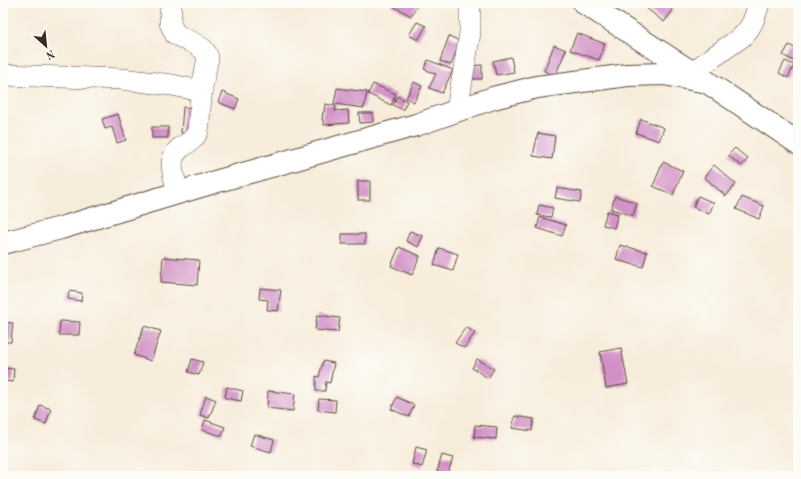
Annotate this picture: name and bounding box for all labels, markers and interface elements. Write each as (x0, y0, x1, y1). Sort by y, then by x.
north arrow (26, 26, 66, 66)
text: N (43, 47, 56, 61)

